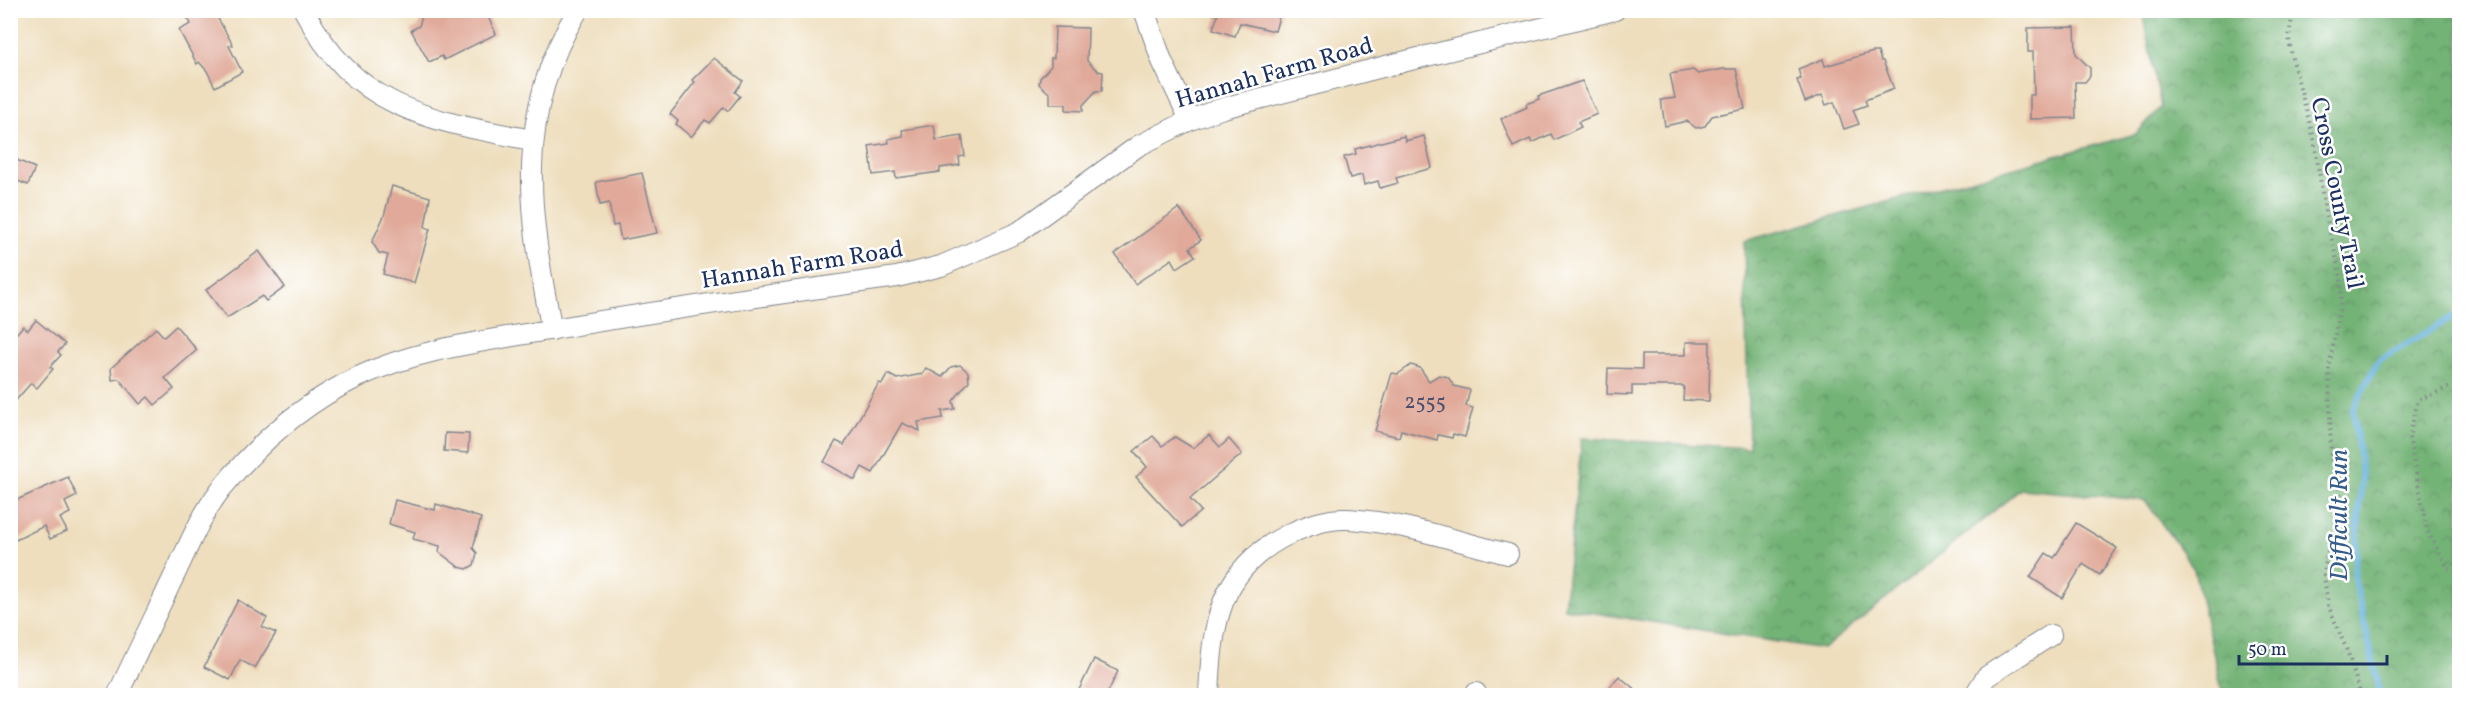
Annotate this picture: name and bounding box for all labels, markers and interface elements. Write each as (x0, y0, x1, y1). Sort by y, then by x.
street label: Hannah Farm Road (1172, 29, 1377, 118)
street label: Cross County Trail (2301, 95, 2371, 292)
street label: Hannah Farm Road (699, 233, 906, 299)
house number: 2555 (1404, 388, 1446, 417)
water label: Difficult Run (2322, 449, 2358, 581)
scale bar (2239, 628, 2388, 666)
text: 50 m (2248, 638, 2287, 663)

